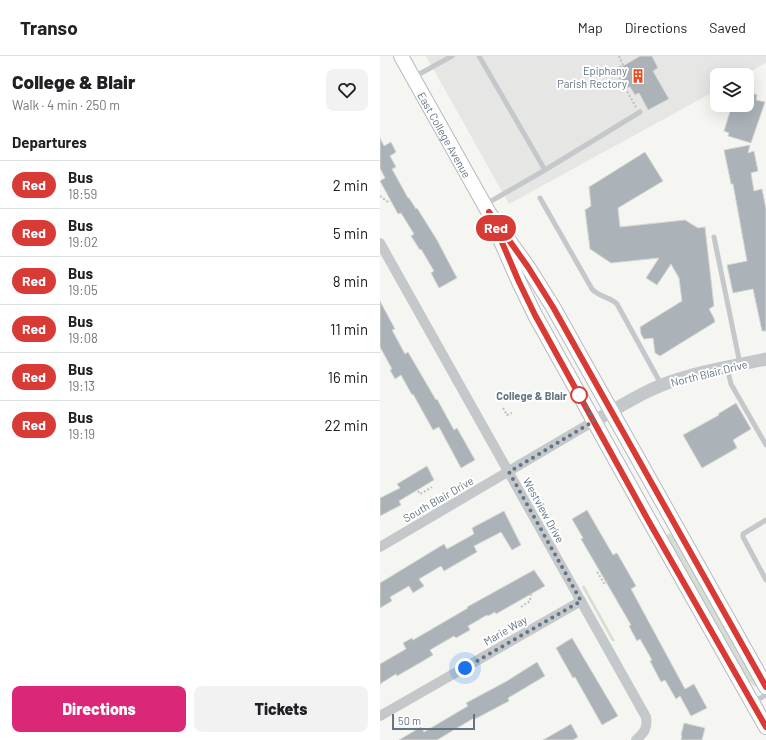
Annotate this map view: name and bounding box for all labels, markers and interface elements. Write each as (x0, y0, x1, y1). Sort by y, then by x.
text: Transo (20, 16, 78, 39)
text: Map (578, 19, 603, 36)
text: Directions (625, 19, 687, 36)
text: Saved (709, 19, 746, 36)
place label: Epiphany Parish Rectory (557, 64, 627, 90)
building icon: Epiphany Parish Rectory (630, 68, 646, 84)
map controls (710, 68, 754, 112)
button: layers (710, 68, 754, 112)
button: heart (326, 69, 368, 111)
text: College & Blair (12, 70, 135, 93)
street label: East College Avenue (416, 89, 474, 180)
text: Walk · 4 min · 250 m (12, 97, 120, 113)
text: Departures (12, 133, 87, 151)
text: Bus (68, 168, 93, 186)
text: Red (22, 176, 46, 193)
text: 2 min (333, 176, 368, 194)
text: 18:59 (68, 186, 97, 202)
line badge: Red (473, 215, 519, 241)
text: Bus (68, 216, 93, 234)
text: Red (484, 219, 508, 236)
text: Red (22, 224, 46, 241)
text: 5 min (333, 224, 368, 242)
text: 19:02 (68, 234, 98, 250)
text: Bus (68, 264, 93, 282)
text: Red (22, 272, 46, 289)
text: 8 min (333, 272, 368, 290)
text: 19:05 (68, 282, 98, 298)
text: Bus (68, 312, 93, 330)
text: Red (22, 320, 46, 337)
text: 11 min (330, 320, 368, 338)
text: 19:08 (68, 330, 98, 346)
street label: North Blair Drive (669, 357, 749, 389)
text: Bus (68, 360, 93, 378)
text: Red (22, 368, 46, 385)
text: 16 min (328, 368, 368, 386)
text: 19:13 (68, 378, 95, 394)
marker: College & Blair (570, 386, 588, 404)
place label: College & Blair (496, 389, 568, 402)
text: Bus (68, 408, 93, 426)
text: Red (22, 416, 46, 433)
text: 22 min (325, 416, 368, 434)
text: 19:19 (68, 426, 95, 442)
street label: South Blair Drive (401, 474, 476, 524)
street label: Westview Drive (521, 475, 567, 545)
street label: Marie Way (481, 612, 529, 648)
your location (455, 658, 475, 678)
button: Directions (12, 686, 186, 732)
button: Tickets (194, 686, 368, 732)
scale bar (392, 712, 475, 731)
text: 50 m (398, 714, 421, 727)

